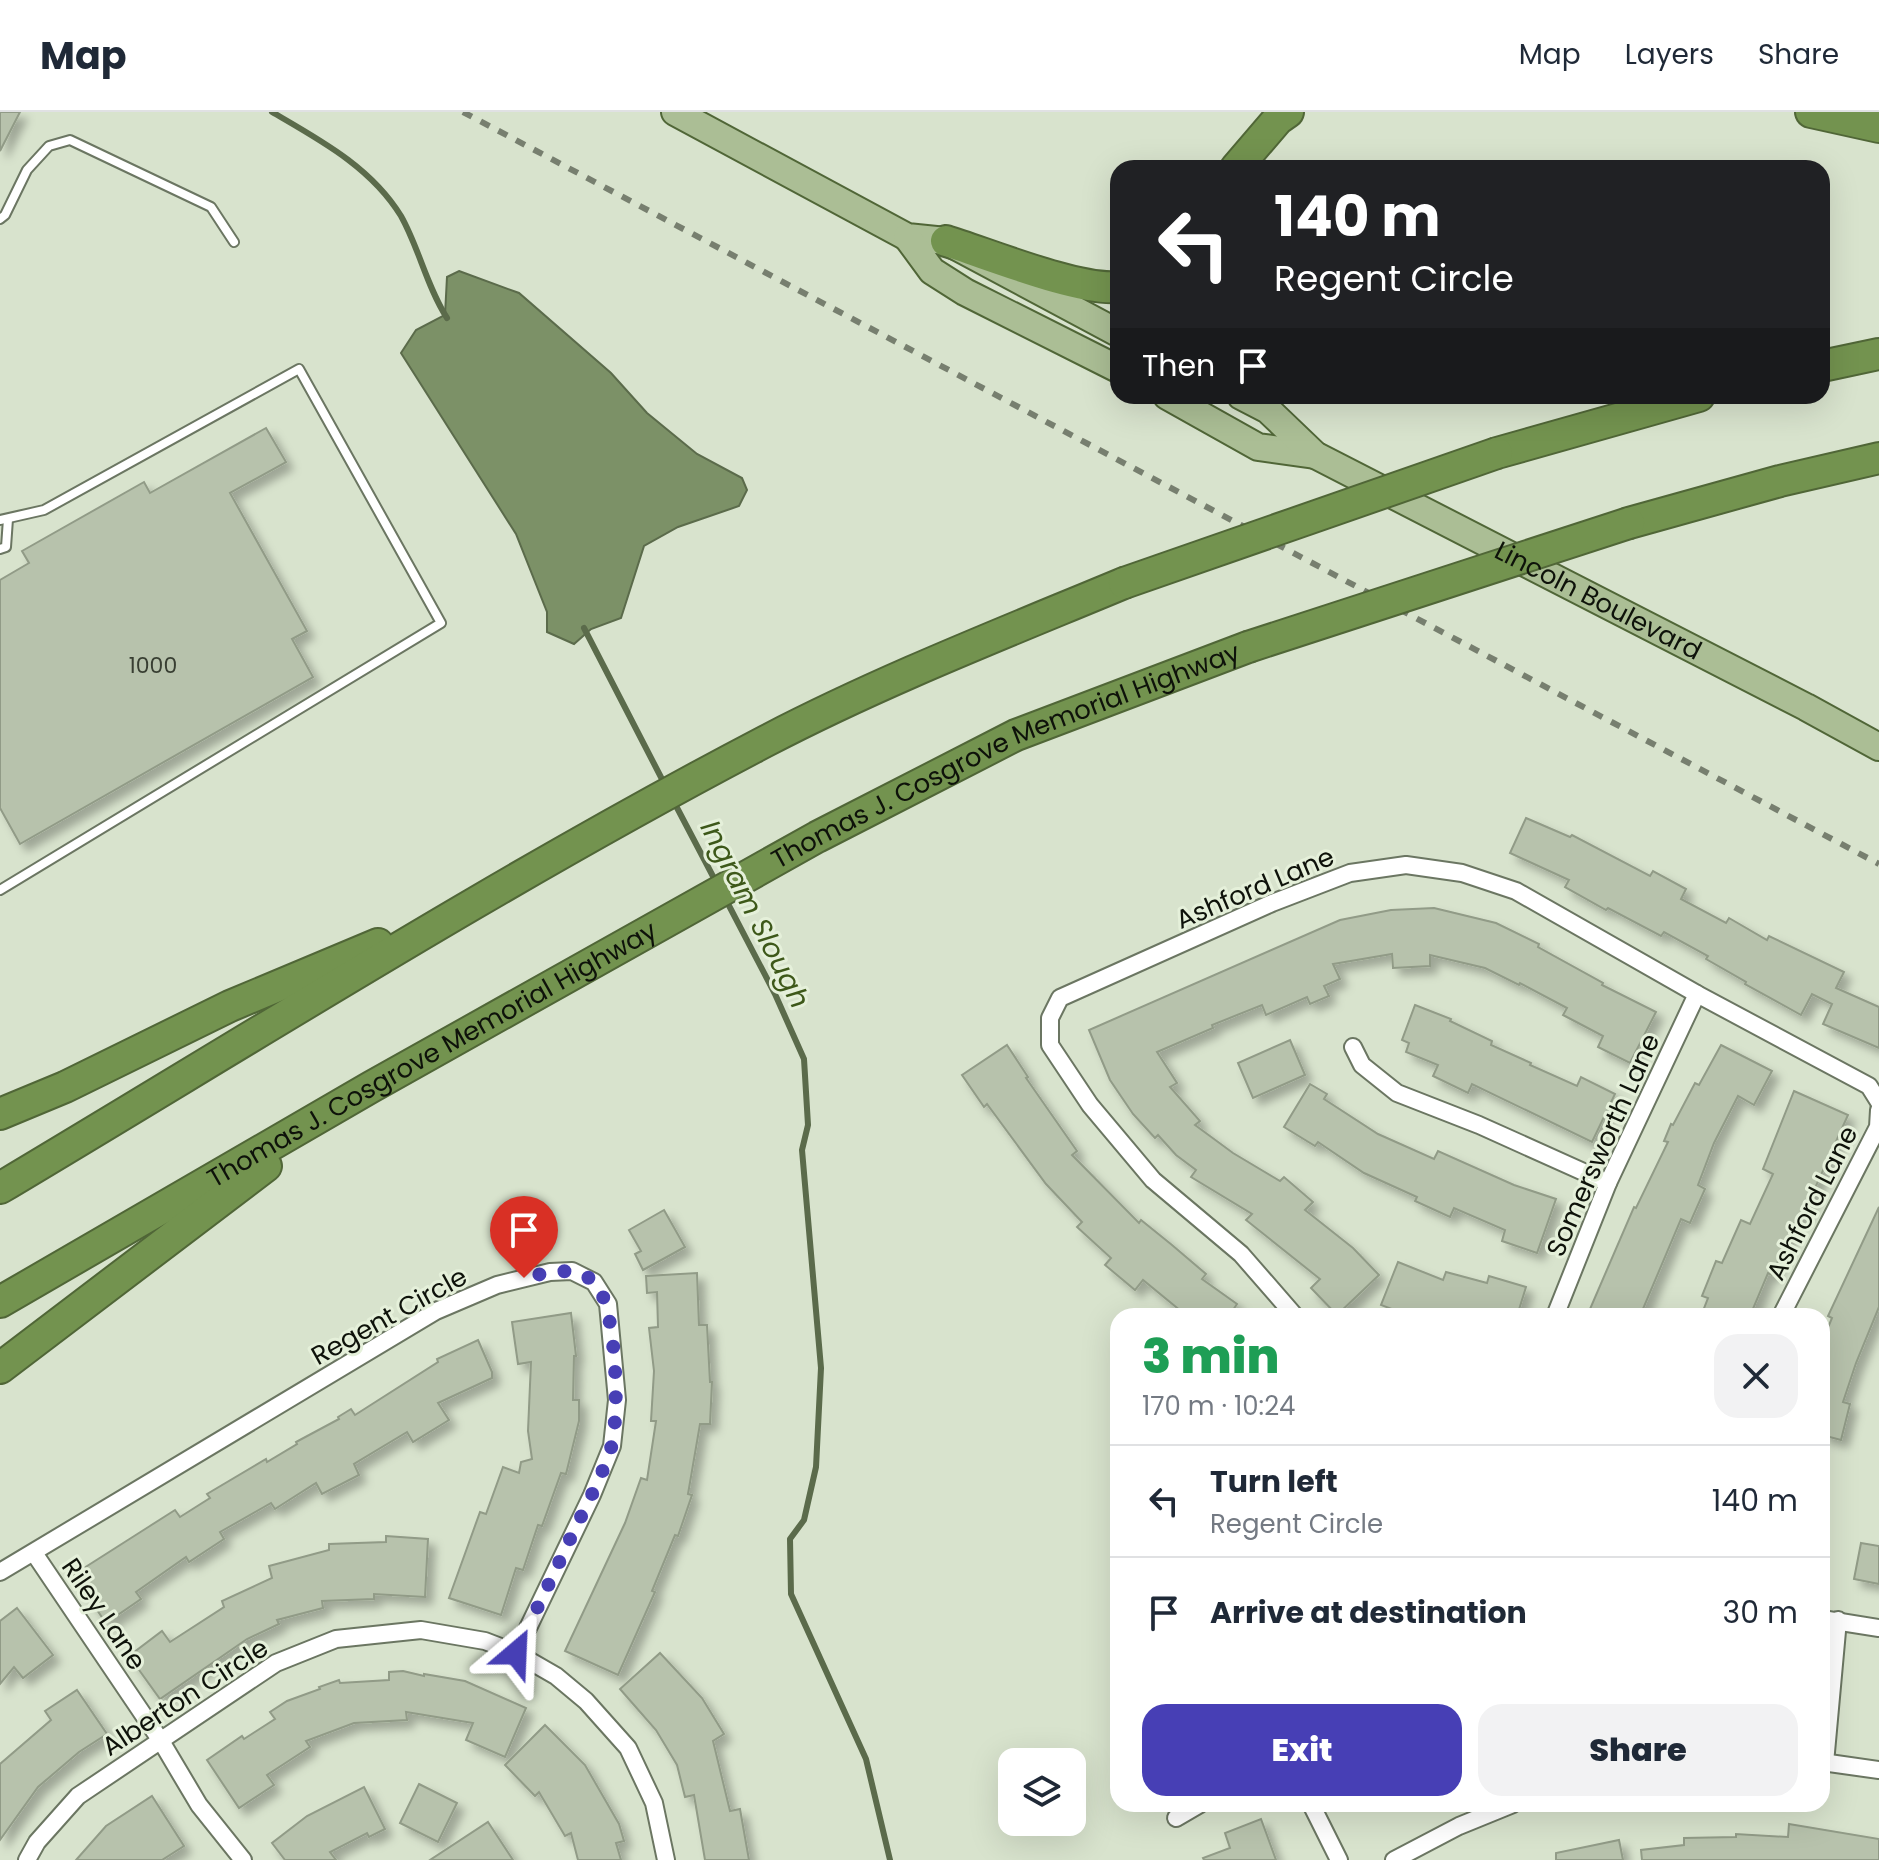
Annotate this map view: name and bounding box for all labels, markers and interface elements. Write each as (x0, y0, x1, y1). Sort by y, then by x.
text: Map (40, 29, 127, 82)
text: Map (1519, 35, 1581, 74)
text: Layers (1625, 35, 1714, 74)
text: Share (1758, 35, 1839, 74)
text: 140 m (1274, 177, 1441, 256)
icon: left (1142, 192, 1246, 296)
text: Regent Circle (1274, 253, 1514, 304)
text: Then (1142, 344, 1215, 387)
icon: arrive (1231, 344, 1275, 388)
street label: Lincoln Boulevard (1489, 532, 1708, 668)
street label: Thomas J. Cosgrove Memorial Highway (765, 634, 1245, 877)
house number: 1000 (129, 650, 177, 681)
water label: Ingram Slough (691, 813, 819, 1015)
street label: Ashford Lane (1170, 838, 1340, 938)
street label: Thomas J. Cosgrove Memorial Highway (201, 912, 664, 1196)
street label: Somersworth Lane (1538, 1028, 1668, 1262)
street label: Ashford Lane (1758, 1120, 1866, 1286)
pin (490, 1196, 558, 1278)
icon: arrive (502, 1208, 546, 1252)
street label: Regent Circle (305, 1258, 473, 1374)
text: 3 min (1142, 1323, 1279, 1390)
button: close (1714, 1334, 1798, 1418)
text: 170 m · 10:24 (1142, 1388, 1295, 1424)
text: Turn left (1210, 1460, 1338, 1503)
icon: left (1142, 1479, 1186, 1523)
text: 140 m (1712, 1479, 1798, 1522)
text: Regent Circle (1210, 1506, 1383, 1542)
street label: Riley Lane (53, 1551, 155, 1677)
icon: arrive (1142, 1591, 1186, 1635)
text: Arrive at destination (1210, 1591, 1527, 1634)
text: 30 m (1723, 1591, 1798, 1634)
position arrow (474, 1611, 558, 1695)
street label: Alberton Circle (95, 1630, 275, 1764)
button: Exit (1142, 1704, 1462, 1796)
button: Share (1478, 1704, 1798, 1796)
map controls (998, 1748, 1086, 1836)
button: layers (998, 1748, 1086, 1836)

